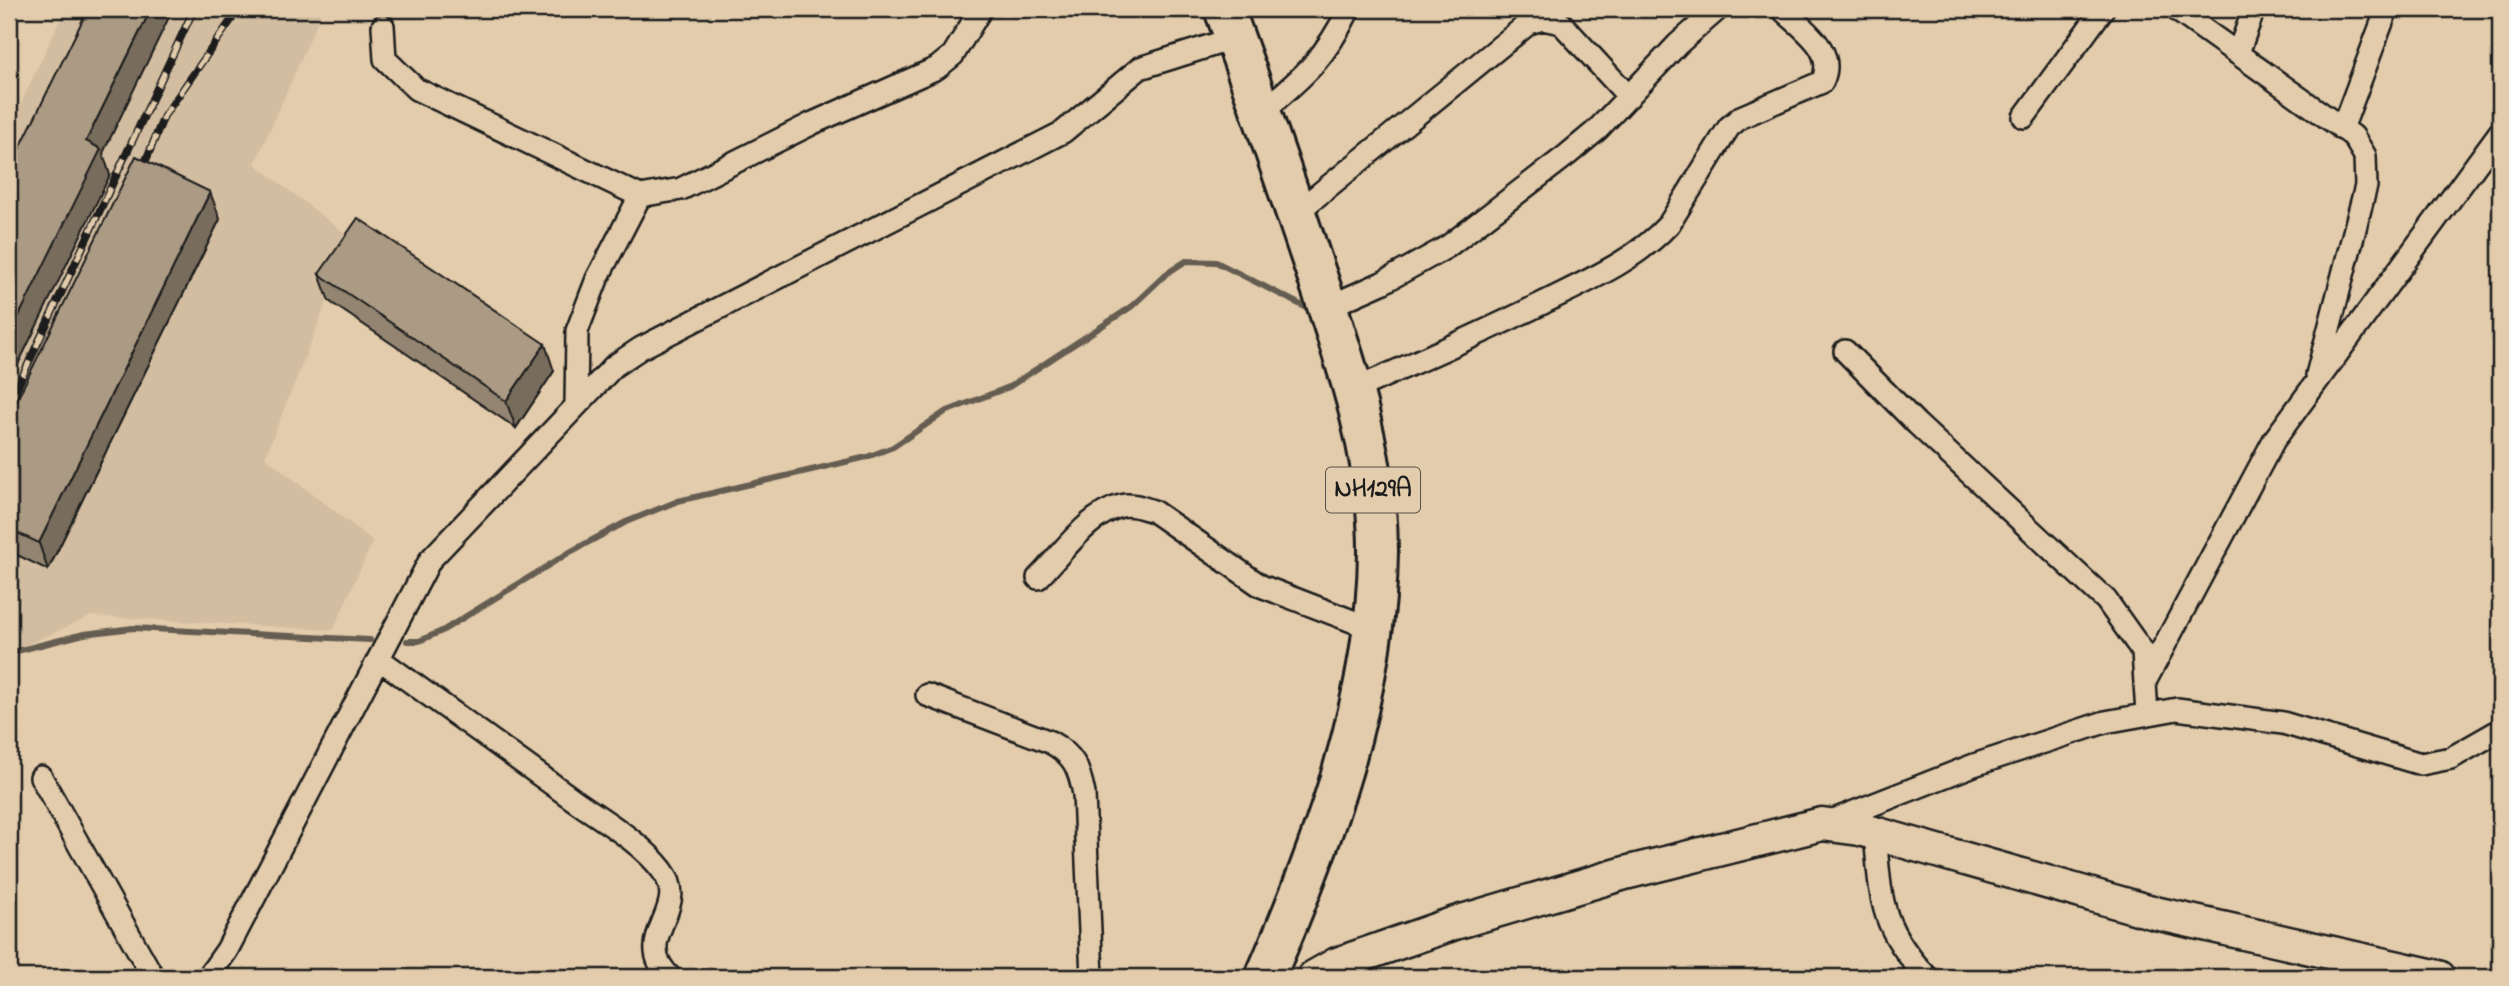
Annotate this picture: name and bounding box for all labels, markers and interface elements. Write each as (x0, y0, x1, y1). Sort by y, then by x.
road number: NH129A (1326, 468, 1420, 512)

